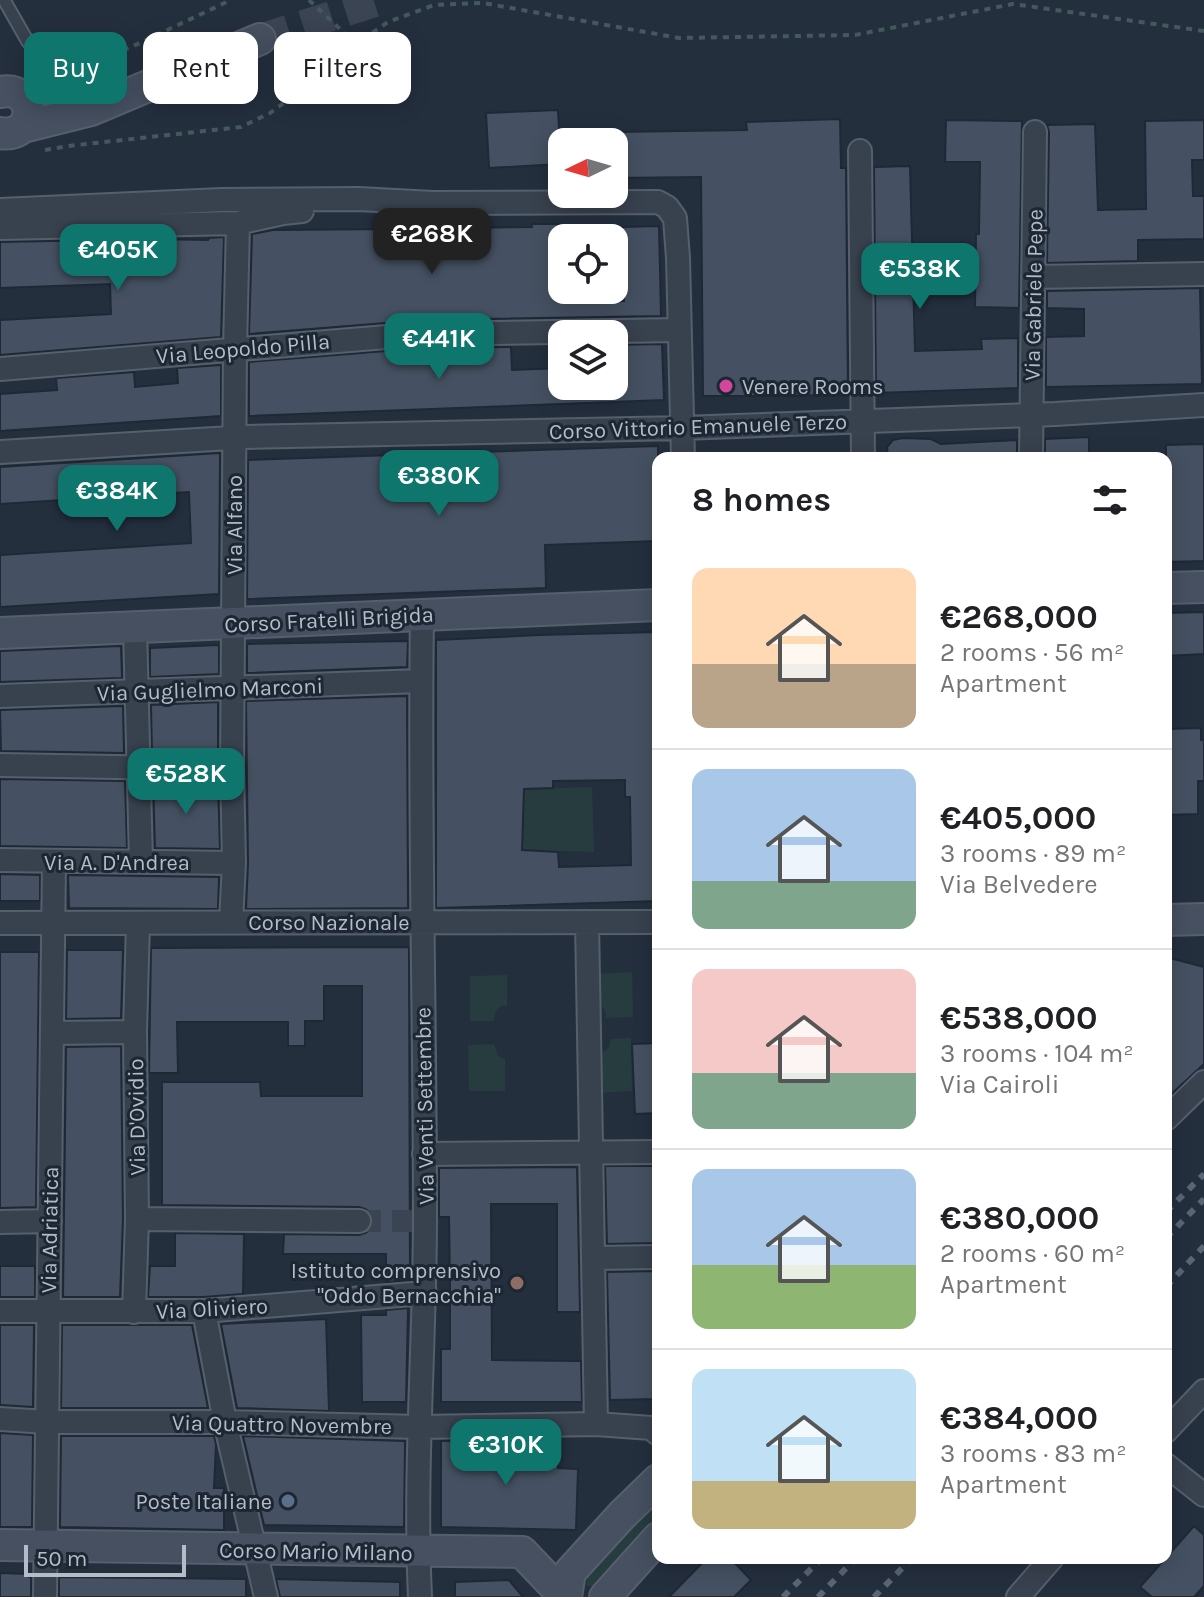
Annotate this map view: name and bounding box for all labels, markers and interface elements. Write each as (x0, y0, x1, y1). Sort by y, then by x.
chip: Buy (24, 32, 127, 104)
chip: Rent (143, 32, 258, 104)
chip: Filters (274, 32, 411, 104)
north arrow (548, 128, 628, 208)
map controls (548, 128, 628, 400)
pin: €268K (376, 208, 488, 276)
street label: Via Gabriele Pepe (1020, 209, 1048, 381)
text: €268K (391, 218, 473, 249)
pin: €405K (62, 224, 174, 292)
button: locate (548, 224, 628, 304)
text: €405K (78, 234, 158, 265)
pin: €538K (864, 243, 976, 311)
text: €538K (879, 253, 961, 284)
pin: €441K (383, 313, 495, 381)
button: layers (548, 320, 628, 400)
text: €441K (402, 323, 476, 354)
street label: Via Leopoldo Pilla (155, 328, 331, 370)
place label: Venere Rooms (742, 374, 884, 400)
marker: Venere Rooms (717, 377, 735, 395)
street label: Corso Vittorio Emanuele Terzo (549, 409, 848, 445)
pin: €380K (383, 450, 495, 518)
text: €380K (398, 460, 480, 491)
pin: €384K (61, 465, 173, 533)
text: €384K (76, 475, 158, 506)
street label: Via Alfano (222, 475, 248, 575)
icon: filters (1088, 478, 1132, 522)
text: 8 homes (692, 480, 831, 520)
text: €268,000 (940, 597, 1098, 637)
icon: home (756, 600, 852, 696)
street label: Corso Fratelli Brigida (224, 602, 435, 638)
text: 2 rooms · 56 m² (940, 637, 1125, 668)
text: Apartment (940, 668, 1067, 699)
street label: Via Guglielmo Marconi (97, 673, 323, 707)
pin: €528K (130, 748, 242, 816)
text: €528K (145, 758, 227, 789)
text: €405,000 (940, 798, 1096, 838)
icon: home (756, 801, 852, 897)
text: 3 rooms · 89 m² (940, 838, 1126, 869)
street label: Via A. D'Andrea (44, 850, 190, 876)
text: Via Belvedere (940, 869, 1098, 900)
street label: Corso Nazionale (248, 910, 410, 936)
text: €538,000 (940, 998, 1098, 1038)
icon: home (756, 1001, 852, 1097)
street label: Via Venti Settembre (410, 1007, 440, 1205)
text: 3 rooms · 104 m² (940, 1038, 1134, 1069)
street label: Via D'Ovidio (123, 1058, 151, 1176)
text: Via Cairoli (940, 1069, 1060, 1100)
street label: Via Adriatica (36, 1166, 64, 1294)
text: €380,000 (940, 1198, 1099, 1238)
icon: home (756, 1201, 852, 1297)
text: 2 rooms · 60 m² (940, 1238, 1125, 1269)
place label: Istituto comprensivo "Oddo Bernacchia" (291, 1258, 501, 1309)
text: Apartment (940, 1269, 1067, 1300)
marker: Istituto comprensivo "Oddo Bernacchia" (508, 1274, 526, 1292)
street label: Via Oliviero (155, 1293, 269, 1325)
text: €384,000 (940, 1398, 1098, 1438)
icon: home (756, 1401, 852, 1497)
street label: Via Quattro Novembre (172, 1410, 392, 1440)
pin: €310K (450, 1419, 562, 1487)
text: €310K (468, 1429, 544, 1460)
text: 3 rooms · 83 m² (940, 1438, 1127, 1469)
text: Apartment (940, 1469, 1067, 1500)
place label: Poste Italiane (136, 1489, 272, 1515)
marker: Poste Italiane (279, 1492, 297, 1510)
street label: Corso Mario Milano (219, 1537, 413, 1567)
scale bar (24, 1541, 186, 1577)
text: 50 m (36, 1546, 87, 1572)

